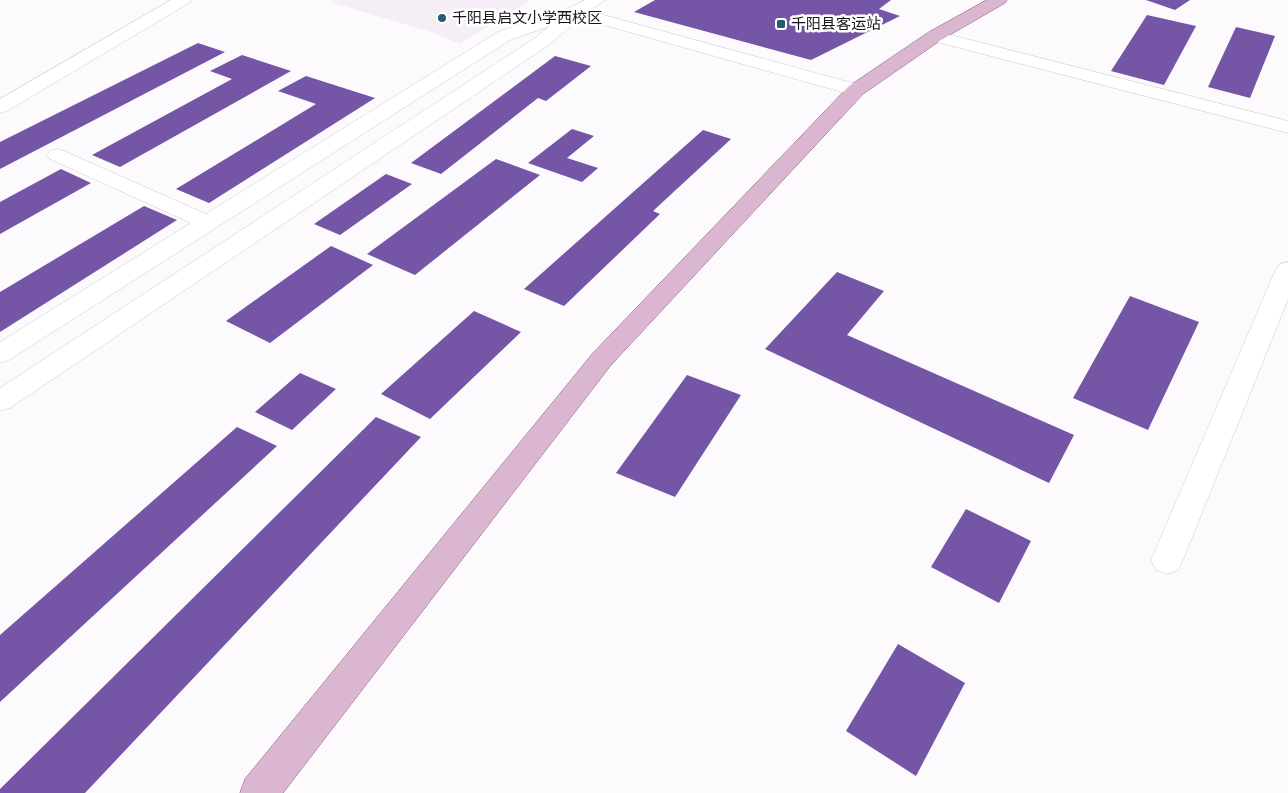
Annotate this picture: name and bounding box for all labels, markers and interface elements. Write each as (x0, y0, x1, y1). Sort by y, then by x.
place label: 千阳县启文小学西校区 (452, 8, 602, 27)
marker: 千阳县启文小学西校区 (436, 12, 448, 24)
place label: 千阳县客运站 (791, 14, 881, 33)
marker: 千阳县客运站 (775, 18, 787, 30)

